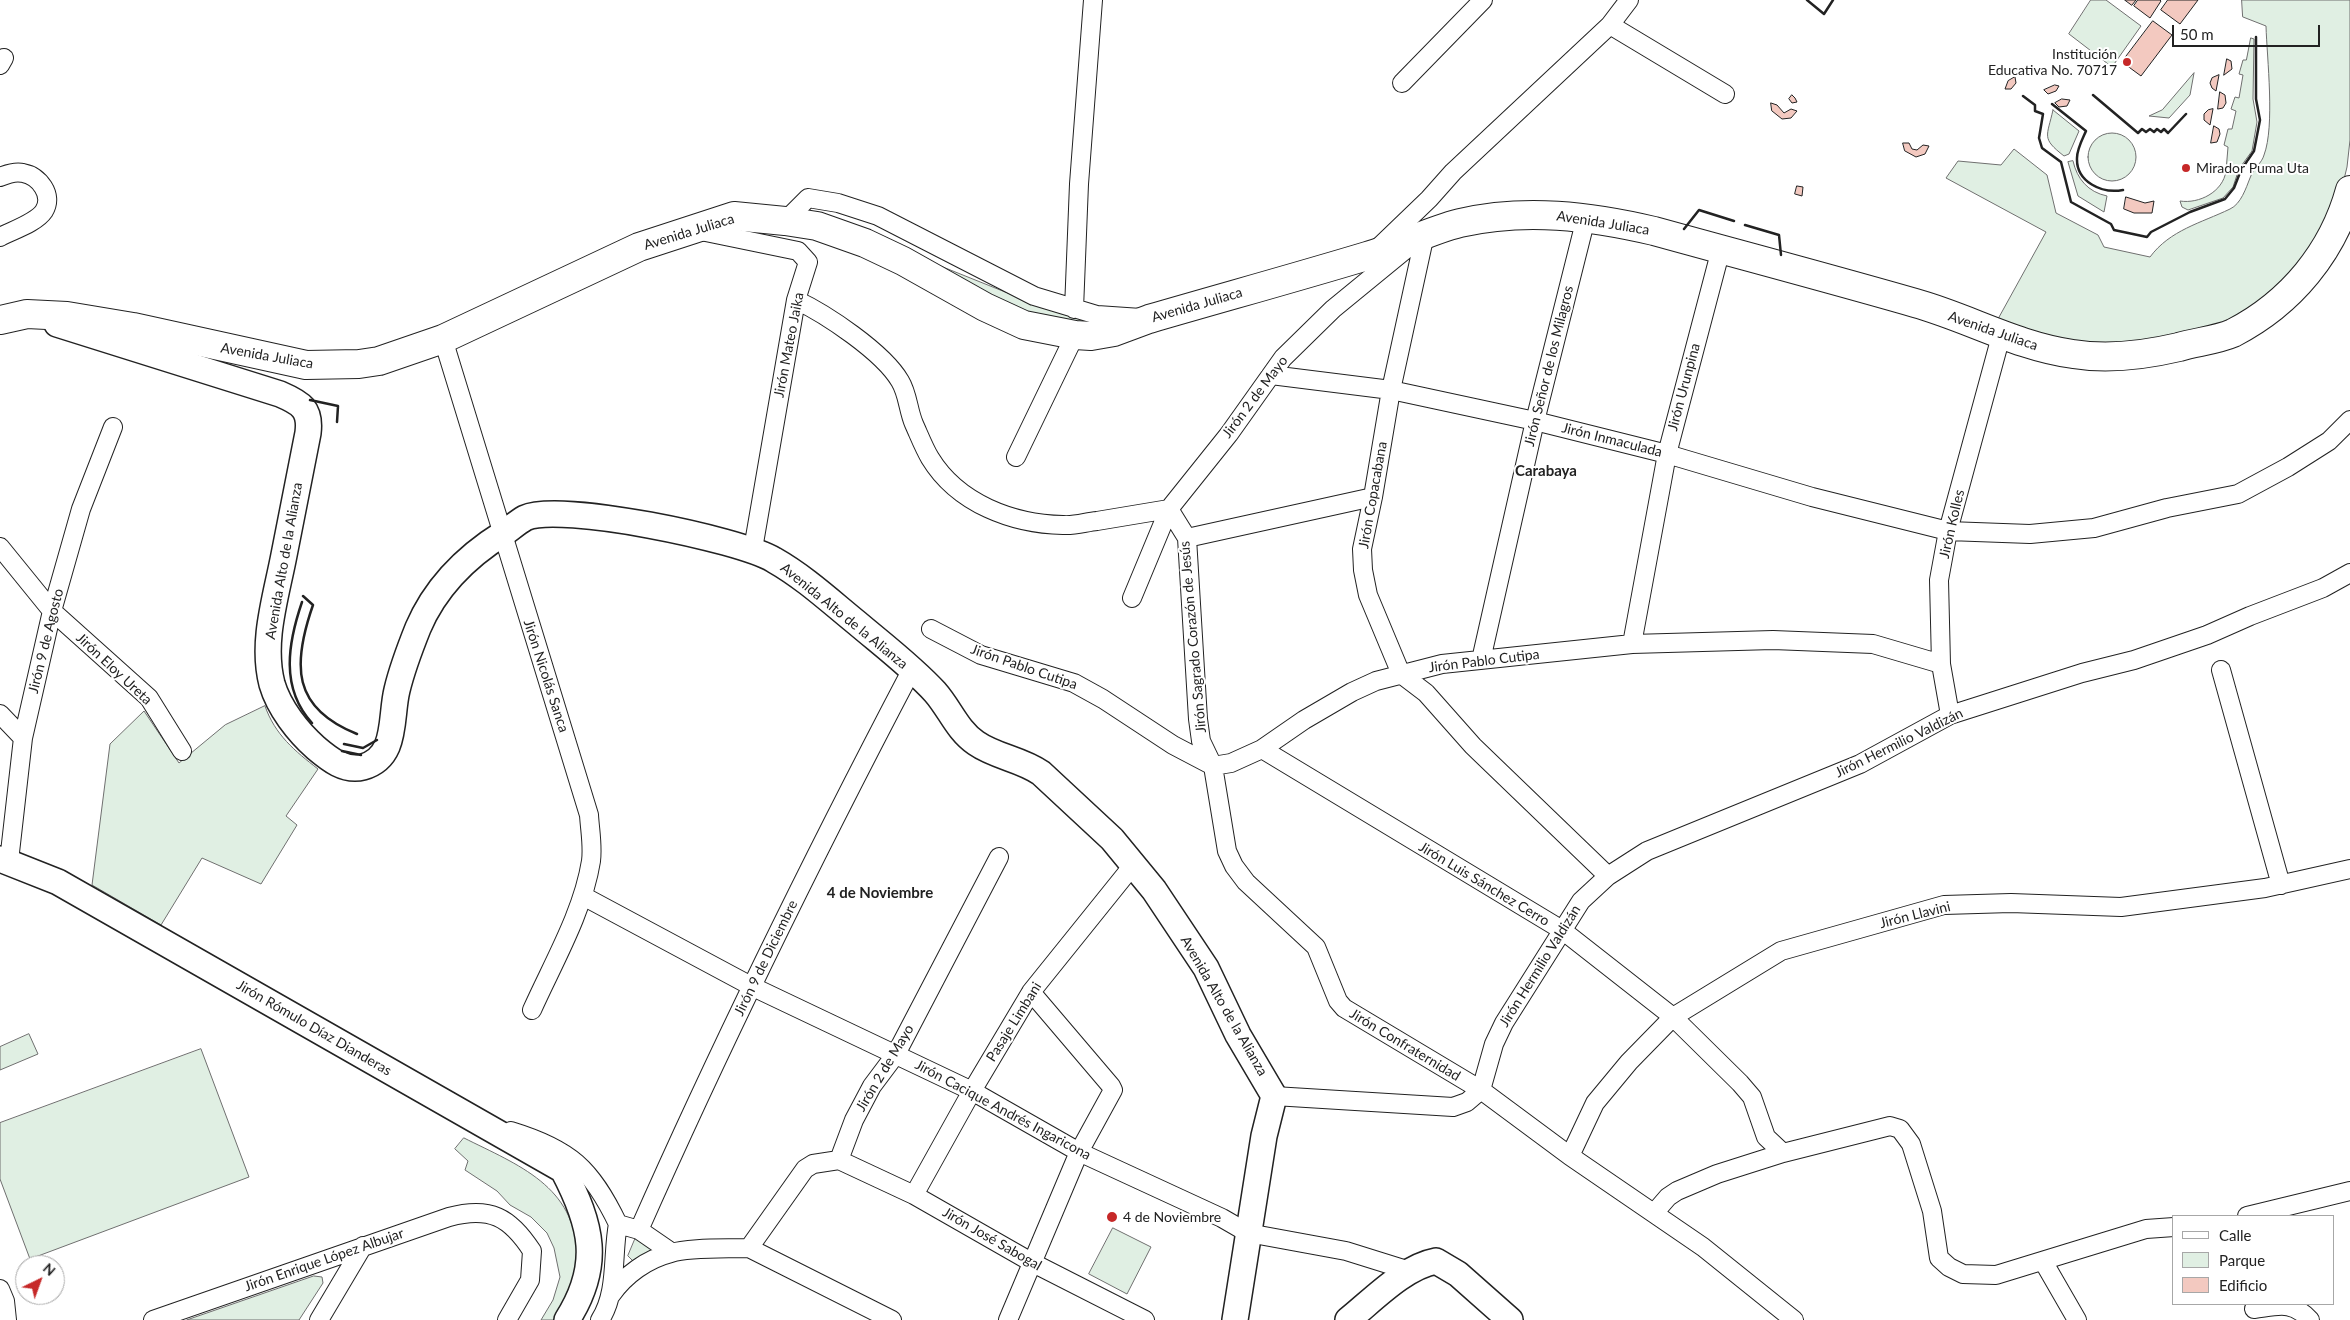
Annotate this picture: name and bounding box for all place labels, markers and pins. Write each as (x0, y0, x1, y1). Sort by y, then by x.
place label: Institución Educativa No. 70717 (1988, 46, 2117, 78)
marker: Institución Educativa No. 70717 (2121, 56, 2133, 68)
place label: Mirador Puma Uta (2196, 160, 2309, 176)
marker: Mirador Puma Uta (2180, 162, 2192, 174)
place label: 4 de Noviembre (1123, 1209, 1221, 1225)
marker: 4 de Noviembre (1105, 1210, 1119, 1224)

